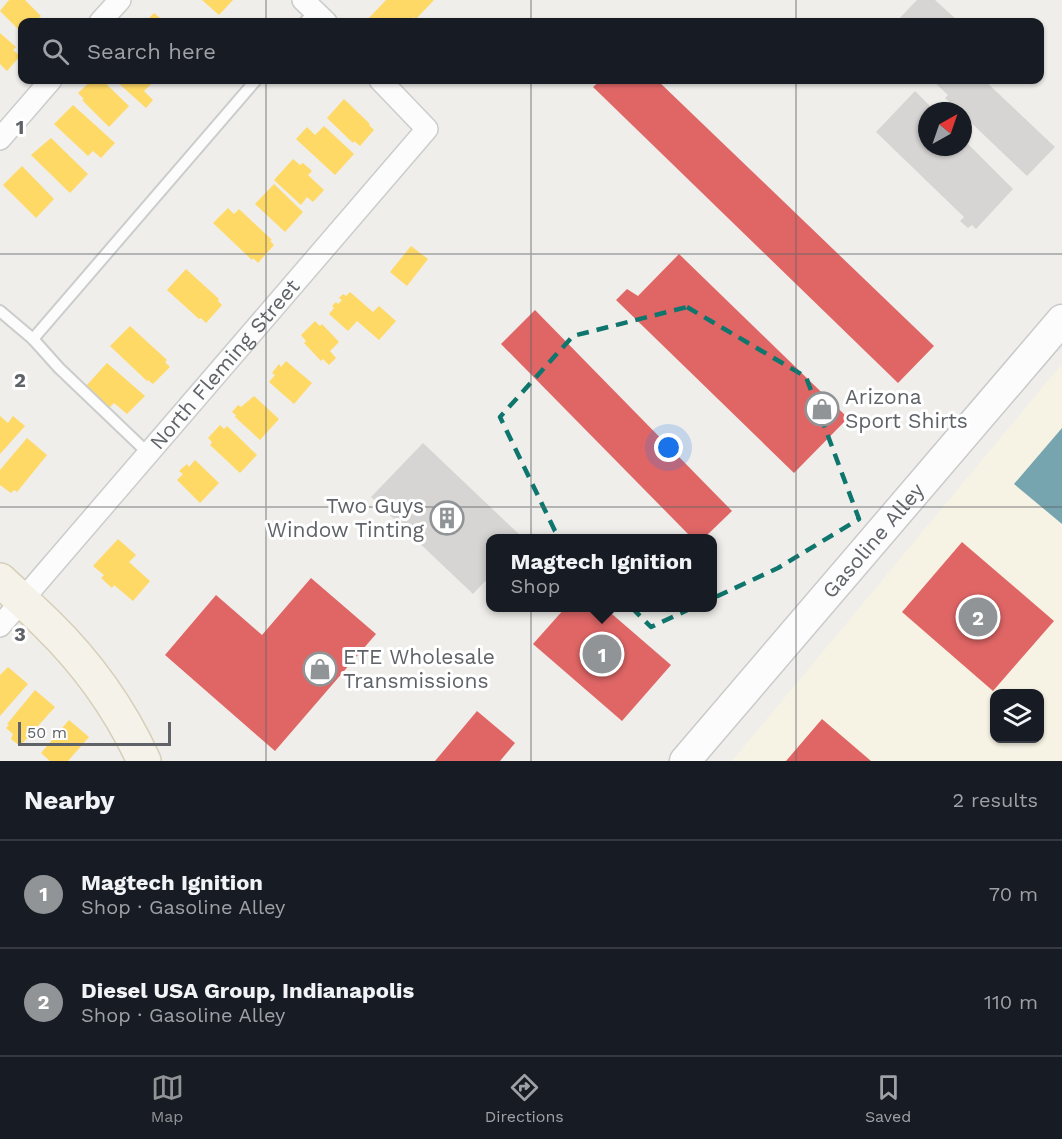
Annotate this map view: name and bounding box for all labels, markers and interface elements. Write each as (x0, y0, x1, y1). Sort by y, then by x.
search box (18, 18, 1044, 84)
icon: search (39, 35, 72, 68)
text: Search here (87, 39, 216, 64)
north arrow (918, 102, 972, 156)
text: 1 (16, 115, 24, 139)
street label: North Fleming Street (144, 274, 305, 454)
text: 2 (14, 368, 26, 392)
place label: Arizona Sport Shirts (845, 384, 968, 433)
shop icon: Arizona Sport Shirts (804, 391, 840, 427)
your location (654, 433, 683, 462)
street label: Gasoline Alley (817, 477, 929, 603)
place label: Two Guys Window Tinting (267, 493, 425, 542)
building icon: Two Guys Window Tinting (429, 500, 465, 536)
popup (486, 534, 717, 612)
text: Magtech Ignition (511, 549, 693, 574)
text: Shop (511, 574, 560, 598)
pin: 2 (958, 594, 998, 640)
text: 3 (14, 622, 26, 646)
pin: 1 (582, 632, 622, 676)
place label: ETE Wholesale Transmissions (343, 644, 495, 693)
shop icon: ETE Wholesale Transmissions (302, 651, 338, 687)
map controls (990, 689, 1044, 743)
button: layers (990, 689, 1044, 743)
scale bar (18, 719, 171, 746)
text: 50 m (27, 723, 67, 742)
text: Nearby (24, 785, 115, 815)
text: 2 results (953, 788, 1038, 812)
text: Magtech Ignition (81, 870, 263, 895)
text: 1 (39, 882, 48, 906)
text: 70 m (989, 882, 1038, 906)
text: Shop · Gasoline Alley (81, 895, 285, 919)
text: Diesel USA Group, Indianapolis (81, 978, 414, 1003)
text: 2 (38, 990, 49, 1014)
text: 110 m (984, 990, 1038, 1014)
text: Shop · Gasoline Alley (81, 1003, 285, 1027)
tab: Map (151, 1071, 184, 1126)
tab: Directions (485, 1071, 564, 1126)
tab: Saved (865, 1071, 911, 1126)

